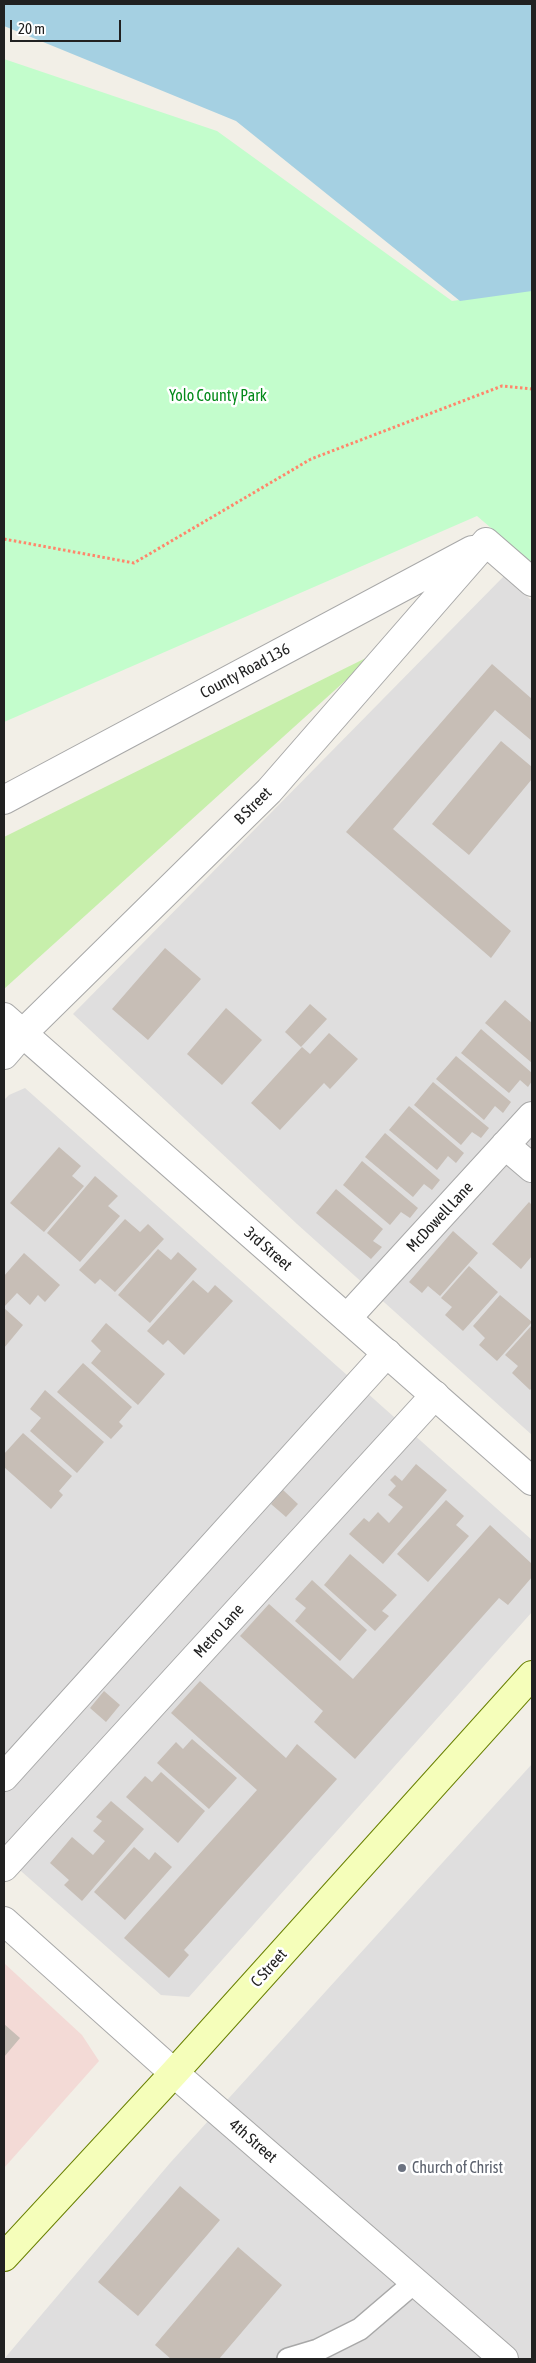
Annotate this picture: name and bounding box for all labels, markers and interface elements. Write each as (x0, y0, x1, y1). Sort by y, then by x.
scale bar (12, 10, 124, 42)
text: 20 m (18, 20, 45, 37)
park label: Yolo County Park (169, 386, 267, 406)
street label: County Road 136 (197, 639, 293, 703)
street label: B Street (230, 783, 276, 829)
street label: McDowell Lane (403, 1178, 477, 1256)
street label: 3rd Street (240, 1223, 296, 1275)
street label: Metro Lane (190, 1600, 248, 1662)
street label: C Street (247, 1945, 291, 1991)
street label: 4th Street (225, 2115, 281, 2167)
place label: Church of Christ (412, 2158, 503, 2178)
marker: Church of Christ (396, 2162, 408, 2174)

